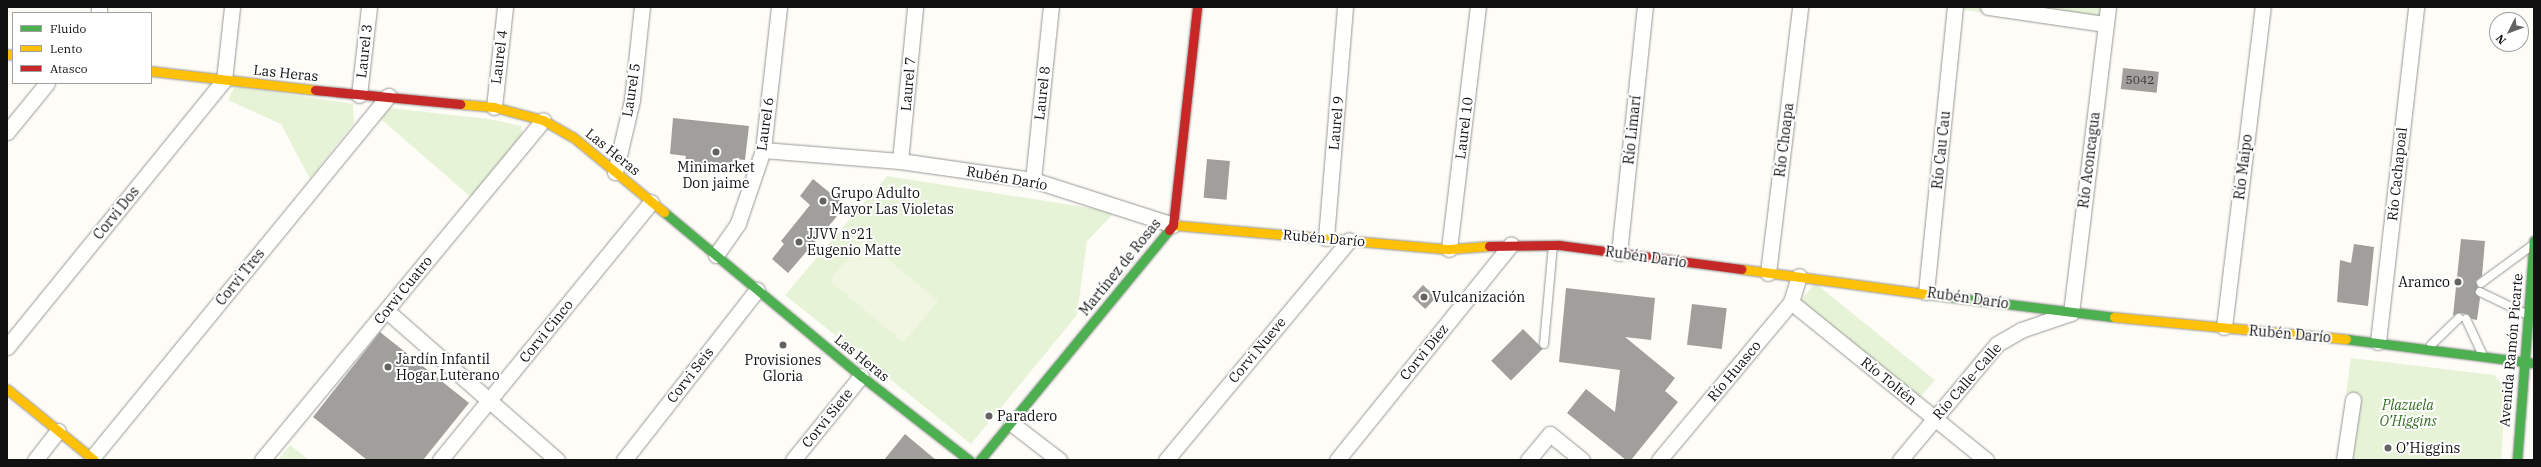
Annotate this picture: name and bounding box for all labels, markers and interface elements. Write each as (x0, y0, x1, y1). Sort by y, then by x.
legend (12, 12, 152, 84)
north arrow (2489, 12, 2529, 52)
text: Fluido (50, 21, 86, 36)
street label: Laurel 3 (353, 23, 375, 79)
street label: Laurel 4 (487, 29, 511, 85)
text: N (2493, 31, 2509, 47)
text: Lento (50, 41, 82, 56)
street label: Laurel 7 (897, 56, 919, 112)
text: Atasco (50, 61, 88, 76)
street label: Las Heras (253, 61, 319, 85)
street label: Laurel 5 (618, 62, 644, 118)
street label: Laurel 8 (1031, 65, 1053, 121)
house number: 5042 (2126, 73, 2154, 87)
street label: Laurel 9 (1325, 95, 1347, 151)
street label: Río Limarí (1620, 95, 1644, 165)
street label: Laurel 6 (753, 96, 777, 152)
street label: Laurel 10 (1452, 96, 1476, 160)
street label: Río Choapa (1771, 102, 1797, 178)
street label: Río Cau Cau (1929, 110, 1953, 190)
street label: Río Aconcagua (2075, 111, 2103, 209)
street label: Las Heras (582, 125, 644, 179)
street label: Río Cachapoal (2384, 126, 2410, 222)
street label: Río Maipo (2231, 133, 2255, 201)
marker: Minimarket Don jaime (711, 147, 721, 157)
place label: Minimarket Don jaime (677, 159, 755, 192)
street label: Rubén Darío (965, 163, 1049, 193)
street label: Corvi Dos (90, 183, 142, 243)
place label: Grupo Adulto Mayor Las Violetas (831, 185, 954, 218)
marker: Grupo Adulto Mayor Las Violetas (818, 196, 828, 206)
street label: Martínez de Rosas (1076, 215, 1164, 319)
place label: JJVV n°21 Eugenio Matte (807, 226, 901, 258)
street label: Rubén Darío (1282, 226, 1366, 250)
marker: JJVV n°21 Eugenio Matte (794, 237, 804, 247)
street label: Rubén Darío (1604, 243, 1688, 271)
street label: Corvi Tres (212, 245, 268, 309)
street label: Corvi Cuatro (370, 253, 436, 327)
street label: Avenida Ramón Picarte (2496, 273, 2526, 427)
place label: Aramco (2398, 274, 2450, 290)
marker: Aramco (2453, 277, 2463, 287)
street label: Rubén Darío (1926, 284, 2010, 312)
place label: Vulcanización (1432, 289, 1525, 305)
marker: Vulcanización (1419, 292, 1429, 302)
street label: Corvi Cinco (516, 296, 576, 366)
street label: Corvi Nueve (1225, 314, 1289, 386)
street label: Corvi Diez (1396, 321, 1452, 383)
street label: Rubén Darío (2248, 322, 2332, 346)
street label: Las Heras (831, 331, 893, 385)
street label: Río Huasco (1704, 337, 1764, 405)
street label: Río Calle-Calle (1929, 339, 2005, 423)
marker: Provisiones Gloria (778, 340, 788, 350)
street label: Corvi Seis (663, 344, 717, 406)
place label: Jardín Infantil Hogar Luterano (396, 351, 500, 384)
place label: Provisiones Gloria (745, 352, 821, 384)
street label: Río Toltén (1858, 353, 1920, 409)
marker: Jardín Infantil Hogar Luterano (383, 362, 393, 372)
street label: Corvi Siete (798, 385, 856, 451)
park label: Plazuela O’Higgins (2379, 397, 2437, 430)
place label: Paradero (997, 408, 1057, 424)
marker: Paradero (984, 411, 994, 421)
place label: O’Higgins (2396, 440, 2460, 456)
marker: O’Higgins (2383, 443, 2393, 453)

